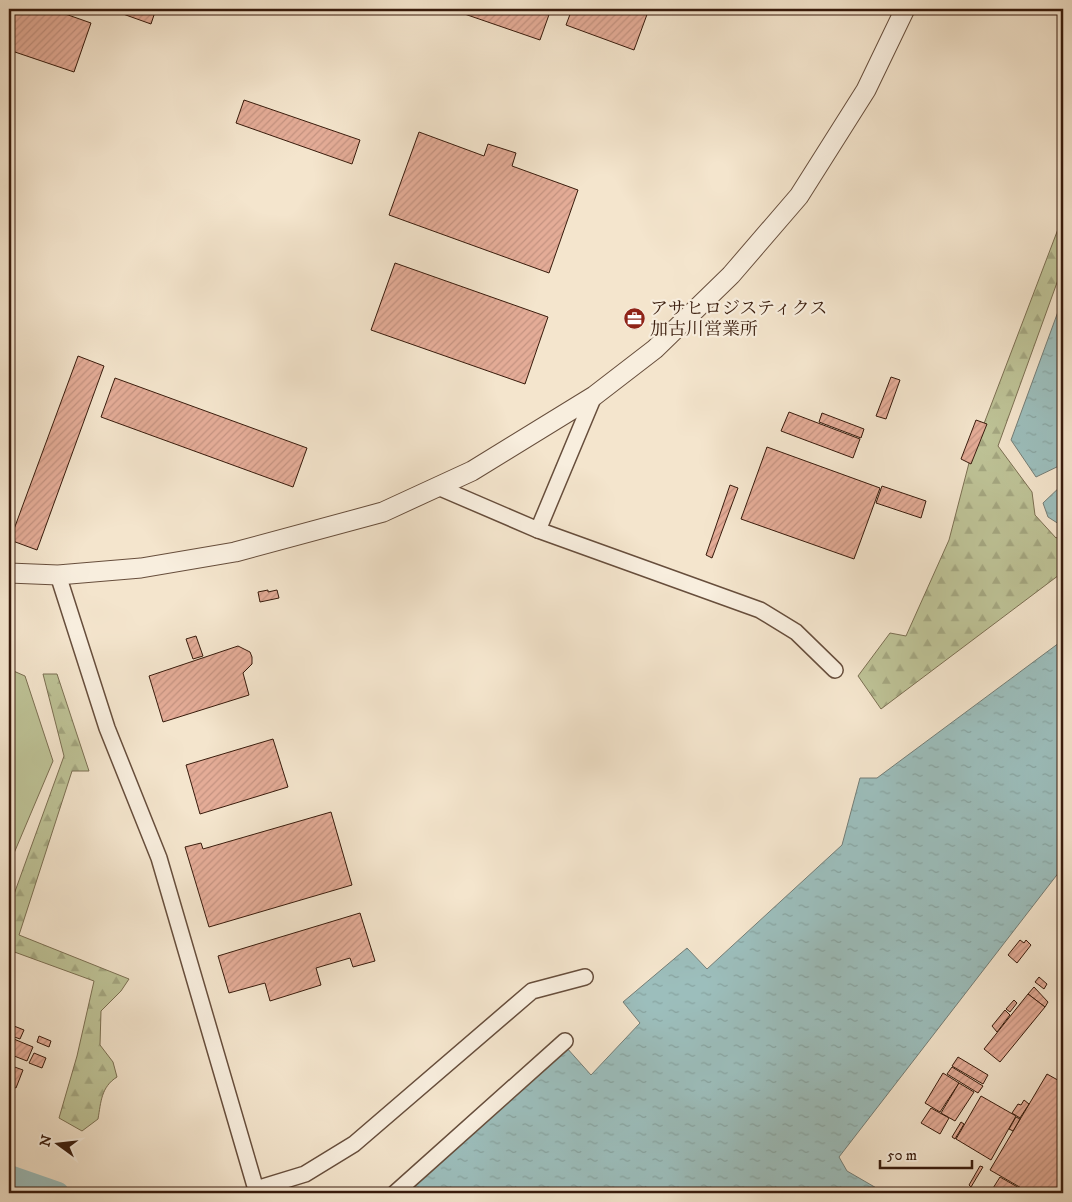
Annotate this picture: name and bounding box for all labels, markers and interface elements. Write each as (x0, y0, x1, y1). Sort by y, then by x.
place label: アサヒロジスティクス 加古川営業所 (650, 298, 827, 341)
office icon: アサヒロジスティクス 加古川営業所 (622, 306, 646, 330)
north arrow (32, 1120, 82, 1170)
text: N (36, 1133, 57, 1149)
scale bar (880, 1137, 972, 1169)
text: 50 m (887, 1146, 917, 1165)

